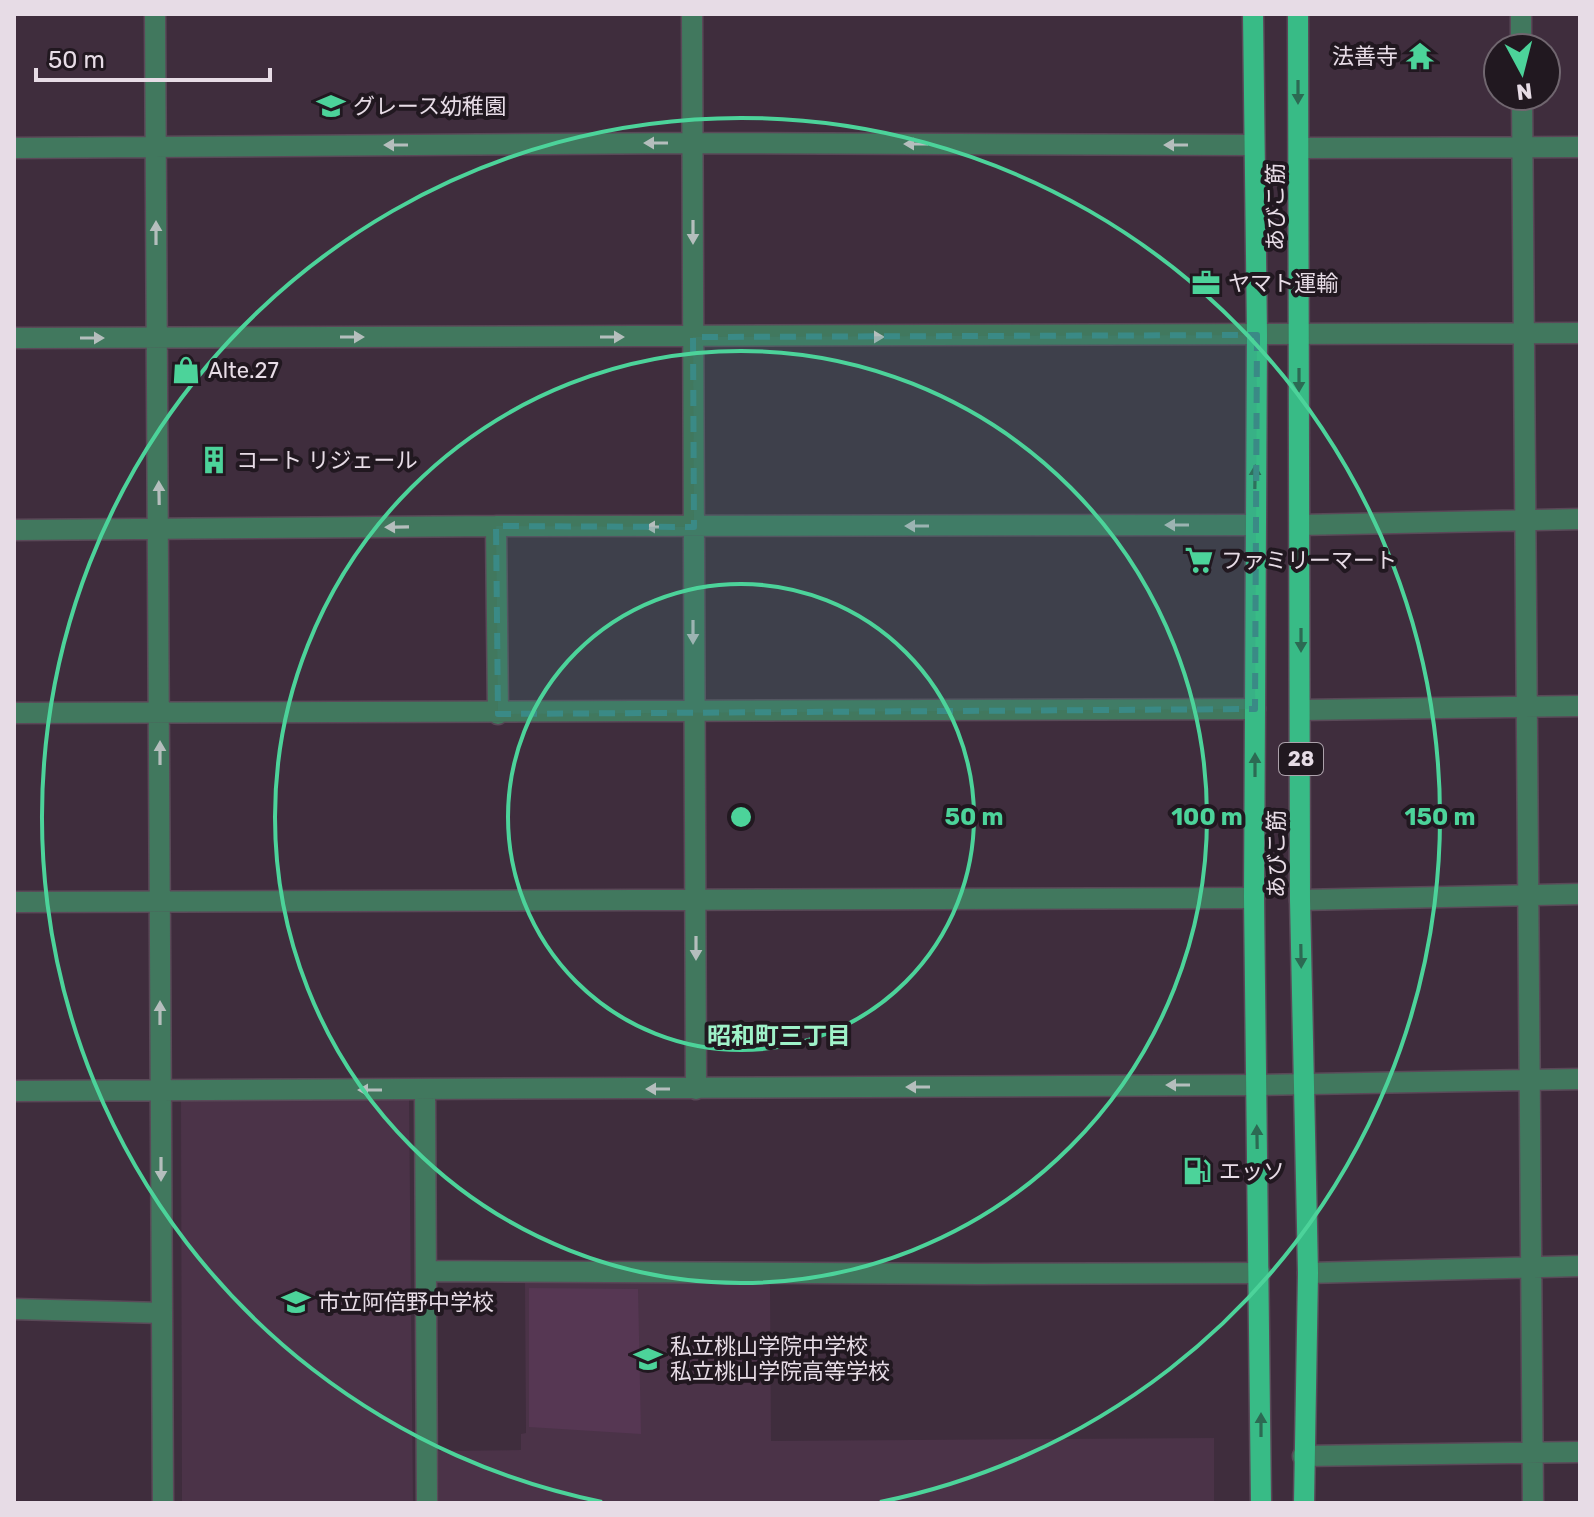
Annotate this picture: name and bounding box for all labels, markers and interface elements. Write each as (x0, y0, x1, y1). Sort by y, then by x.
scale bar (36, 32, 270, 82)
north arrow (1482, 32, 1562, 112)
temple icon: 法善寺 (1405, 41, 1435, 71)
place label: 法善寺 (1332, 43, 1398, 70)
text: 50 m (48, 46, 105, 74)
text: N (1515, 77, 1534, 106)
one-way arrow (1292, 80, 1304, 105)
school or university icon: グレース幼稚園 (316, 91, 346, 121)
place label: グレース幼稚園 (353, 93, 506, 120)
one-way arrow (643, 137, 668, 150)
one-way arrow (903, 138, 928, 150)
one-way arrow (383, 139, 408, 151)
one-way arrow (1163, 139, 1188, 151)
street label: あびこ筋 (1262, 163, 1289, 251)
one-way arrow (150, 220, 162, 245)
one-way arrow (686, 220, 699, 245)
office icon: ヤマト運輸 (1191, 268, 1221, 298)
place label: ヤマト運輸 (1228, 270, 1338, 297)
one-way arrow (340, 331, 365, 343)
one-way arrow (600, 331, 625, 343)
one-way arrow (860, 331, 885, 343)
one-way arrow (80, 332, 105, 344)
shop icon: Alte.27 (171, 355, 201, 385)
place label: Alte.27 (208, 357, 279, 384)
one-way arrow (1292, 368, 1305, 393)
building icon: コート リジェール (199, 445, 229, 475)
place label: コート リジェール (236, 447, 417, 474)
one-way arrow (1249, 464, 1261, 489)
one-way arrow (153, 480, 165, 505)
one-way arrow (1164, 519, 1189, 531)
one-way arrow (904, 520, 929, 532)
one-way arrow (384, 521, 409, 533)
one-way arrow (644, 521, 669, 533)
supermarket icon: ファミリーマート (1184, 545, 1214, 575)
place label: ファミリーマート (1221, 547, 1397, 574)
one-way arrow (687, 620, 699, 645)
one-way arrow (1295, 628, 1307, 653)
one-way arrow (154, 740, 166, 765)
road number: 28 (1279, 743, 1323, 775)
one-way arrow (1249, 752, 1261, 777)
centre of rings (727, 803, 755, 831)
text: 50 m (945, 803, 1003, 831)
text: 100 m (1171, 803, 1243, 831)
text: 150 m (1405, 803, 1475, 831)
street label: あびこ筋 (1263, 810, 1290, 898)
one-way arrow (690, 936, 702, 961)
one-way arrow (1295, 944, 1308, 969)
one-way arrow (154, 1000, 166, 1025)
district label: 昭和町三丁目 (707, 1022, 851, 1050)
one-way arrow (1165, 1079, 1190, 1091)
one-way arrow (905, 1081, 930, 1093)
one-way arrow (645, 1083, 670, 1095)
one-way arrow (357, 1084, 382, 1096)
one-way arrow (1251, 1124, 1263, 1149)
fuel station icon: エッソ (1182, 1156, 1212, 1186)
one-way arrow (154, 1157, 167, 1182)
place label: エッソ (1219, 1158, 1285, 1185)
school or university icon: 市立阿倍野中学校 (281, 1287, 311, 1317)
place label: 市立阿倍野中学校 (318, 1289, 494, 1316)
place label: 私立桃山学院中学校 私立桃山学院高等学校 (670, 1333, 890, 1385)
school or university icon: 私立桃山学院中学校 私立桃山学院高等学校 (633, 1344, 663, 1374)
one-way arrow (1255, 1412, 1267, 1437)

